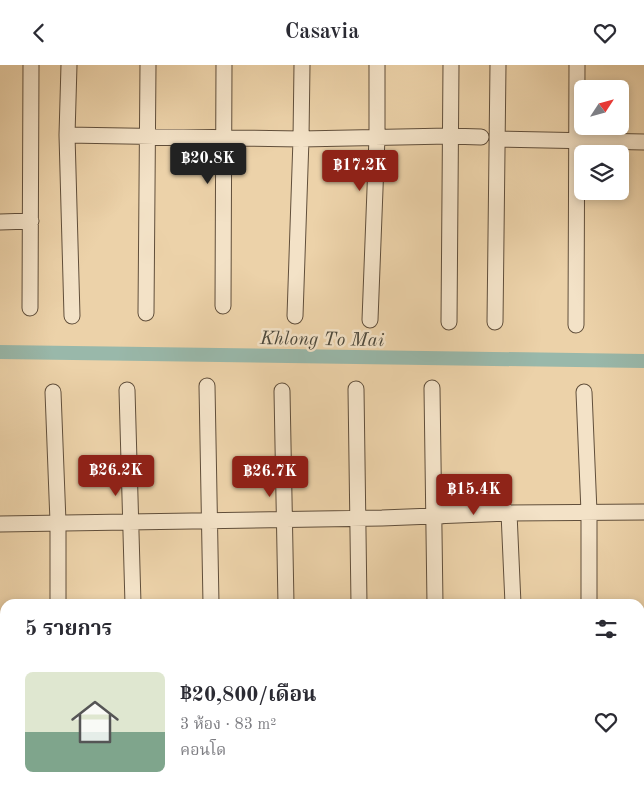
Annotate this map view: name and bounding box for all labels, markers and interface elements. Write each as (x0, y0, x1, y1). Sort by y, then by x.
icon: back (25, 19, 53, 47)
icon: heart (591, 19, 619, 47)
text: Casavia (285, 21, 359, 43)
north arrow (574, 80, 629, 135)
map controls (574, 80, 629, 200)
pin: ฿20.8K (167, 143, 249, 185)
button: layers (574, 145, 629, 200)
pin: ฿17.2K (319, 149, 401, 192)
text: ฿20.8K (181, 151, 235, 167)
text: ฿17.2K (333, 158, 387, 174)
water label: Khlong To Mai (259, 330, 385, 351)
pin: ฿26.2K (75, 455, 157, 497)
pin: ฿26.7K (229, 455, 311, 498)
text: ฿26.2K (89, 463, 143, 479)
text: ฿26.7K (243, 464, 297, 480)
pin: ฿15.4K (433, 473, 515, 516)
text: ฿15.4K (447, 482, 501, 498)
icon: filters (592, 615, 620, 643)
text: 5 รายการ (25, 619, 112, 640)
text: ฿20,800/เดือน (180, 685, 316, 706)
icon: home (65, 692, 125, 752)
icon: heart (592, 708, 620, 736)
text: 3 ห้อง · 83 m² (180, 717, 276, 733)
text: คอนโด (180, 743, 226, 759)

